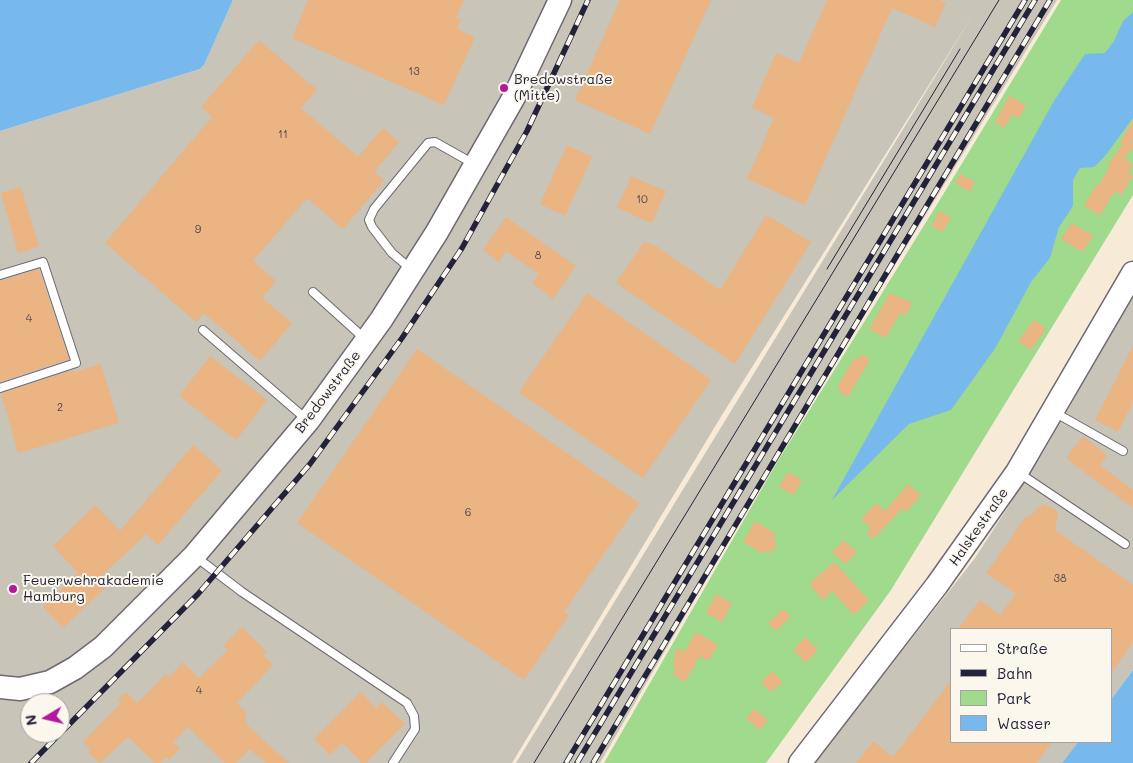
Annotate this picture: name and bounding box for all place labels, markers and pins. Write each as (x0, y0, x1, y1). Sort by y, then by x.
place label: Bredowstraße (Mitte) (514, 72, 613, 104)
marker: Bredowstraße (Mitte) (498, 82, 510, 94)
place label: Feuerwehrakademie Hamburg (23, 573, 164, 606)
marker: Feuerwehrakademie Hamburg (7, 583, 19, 595)

